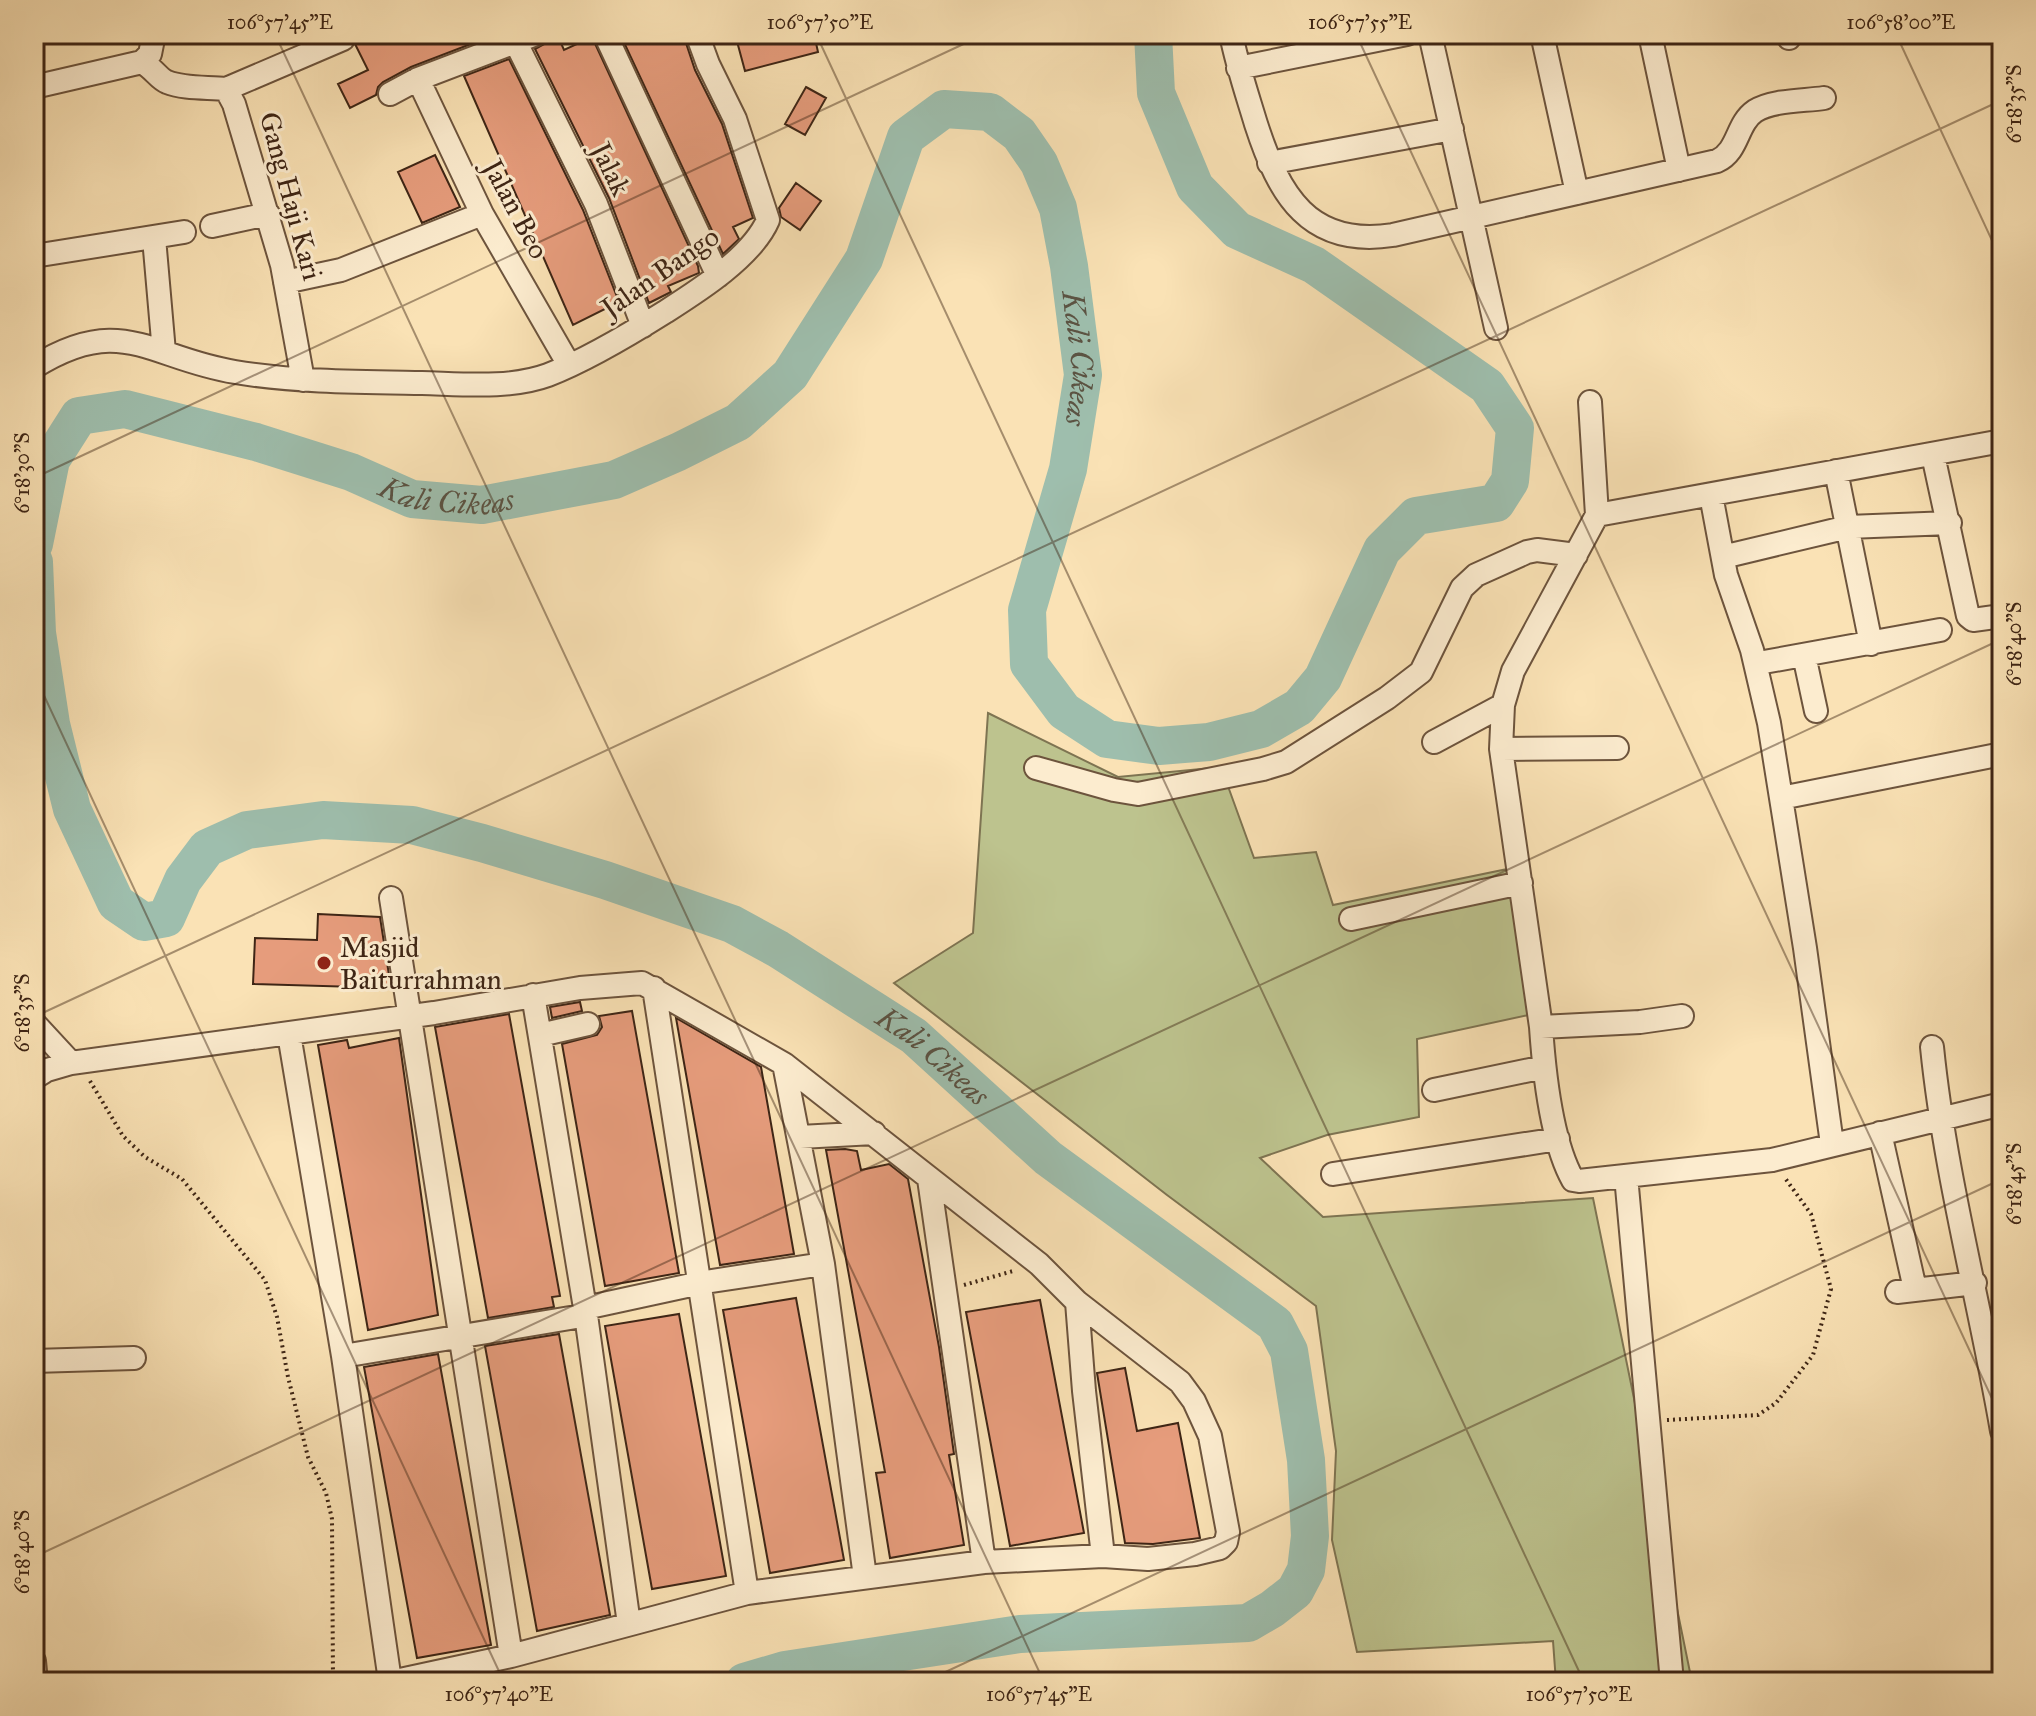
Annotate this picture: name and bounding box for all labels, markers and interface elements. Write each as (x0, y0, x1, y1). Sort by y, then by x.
text: 106°57'45"E (227, 10, 333, 34)
text: 106°57'50"E (767, 10, 873, 34)
text: 106°57'55"E (1308, 10, 1412, 34)
text: 106°58'00"E (1847, 10, 1955, 34)
text: 6°18'35"S (2002, 64, 2026, 144)
street label: Gang Haji Kari (252, 108, 330, 284)
street label: Jalak (582, 134, 639, 201)
street label: Jalan Beo (474, 151, 557, 265)
street label: Jalan Bango (592, 219, 726, 327)
water label: Kali Cikeas (1054, 287, 1101, 430)
text: 6°18'30"S (10, 432, 34, 514)
water label: Kali Cikeas (372, 468, 518, 523)
text: 6°18'40"S (2002, 602, 2026, 686)
place label: Masjid Baiturrahman (340, 930, 502, 997)
marker: Masjid Baiturrahman (315, 954, 333, 972)
text: 6°18'35"S (10, 973, 34, 1053)
water label: Kali Cikeas (868, 998, 997, 1114)
text: 6°18'45"S (2002, 1143, 2026, 1225)
text: 6°18'40"S (10, 1510, 34, 1594)
text: 106°57'40"E (445, 1682, 553, 1706)
text: 106°57'45"E (986, 1682, 1092, 1706)
text: 106°57'50"E (1526, 1682, 1632, 1706)

